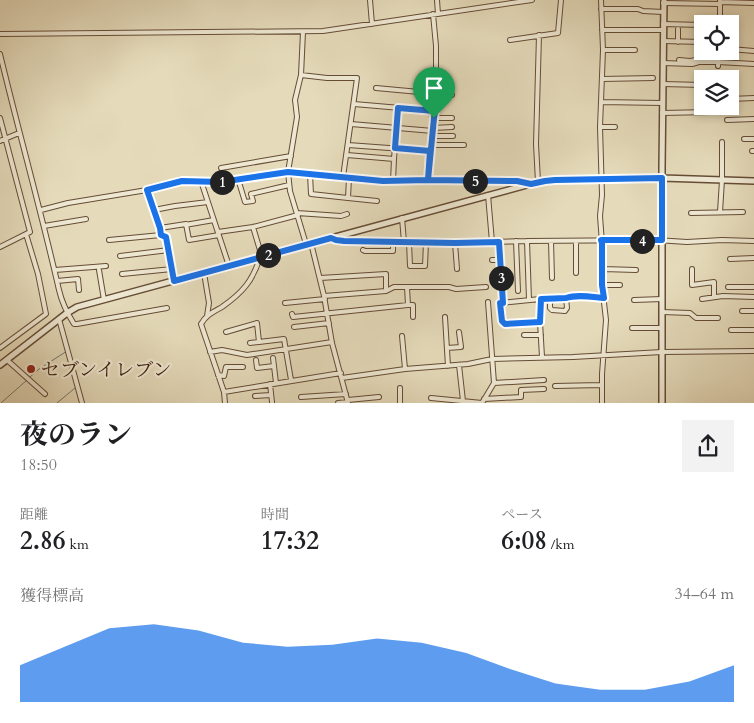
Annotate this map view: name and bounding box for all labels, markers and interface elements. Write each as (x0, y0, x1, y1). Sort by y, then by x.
map controls (694, 15, 739, 115)
button: locate (694, 15, 739, 60)
pin (413, 67, 455, 118)
button: layers (694, 70, 739, 115)
icon: arrive (420, 74, 448, 102)
pin: 5 (462, 168, 488, 194)
pin: 1 (210, 170, 234, 194)
text: 5 (472, 172, 479, 191)
text: 1 (219, 173, 226, 192)
pin: 4 (630, 228, 654, 254)
text: 4 (639, 232, 646, 251)
pin: 2 (256, 242, 280, 268)
text: 2 (265, 246, 272, 265)
pin: 3 (488, 266, 514, 290)
text: 3 (498, 269, 505, 288)
place label: セブンイレブン (41, 357, 172, 383)
marker: セブンイレブン (25, 363, 37, 375)
text: 夜のラン (20, 416, 132, 454)
button: share (682, 420, 734, 472)
text: 18:50 (20, 454, 57, 476)
text: 距離 (20, 505, 48, 524)
text: 時間 (261, 505, 289, 524)
text: ペース (501, 505, 543, 524)
text: 2.86 (20, 524, 66, 558)
text: 17:32 (261, 524, 319, 558)
text: 6:08 (501, 524, 547, 558)
text: km (66, 535, 89, 554)
text: /km (547, 535, 575, 554)
text: 34–64 m (675, 583, 734, 605)
text: 獲得標高 (20, 585, 84, 607)

